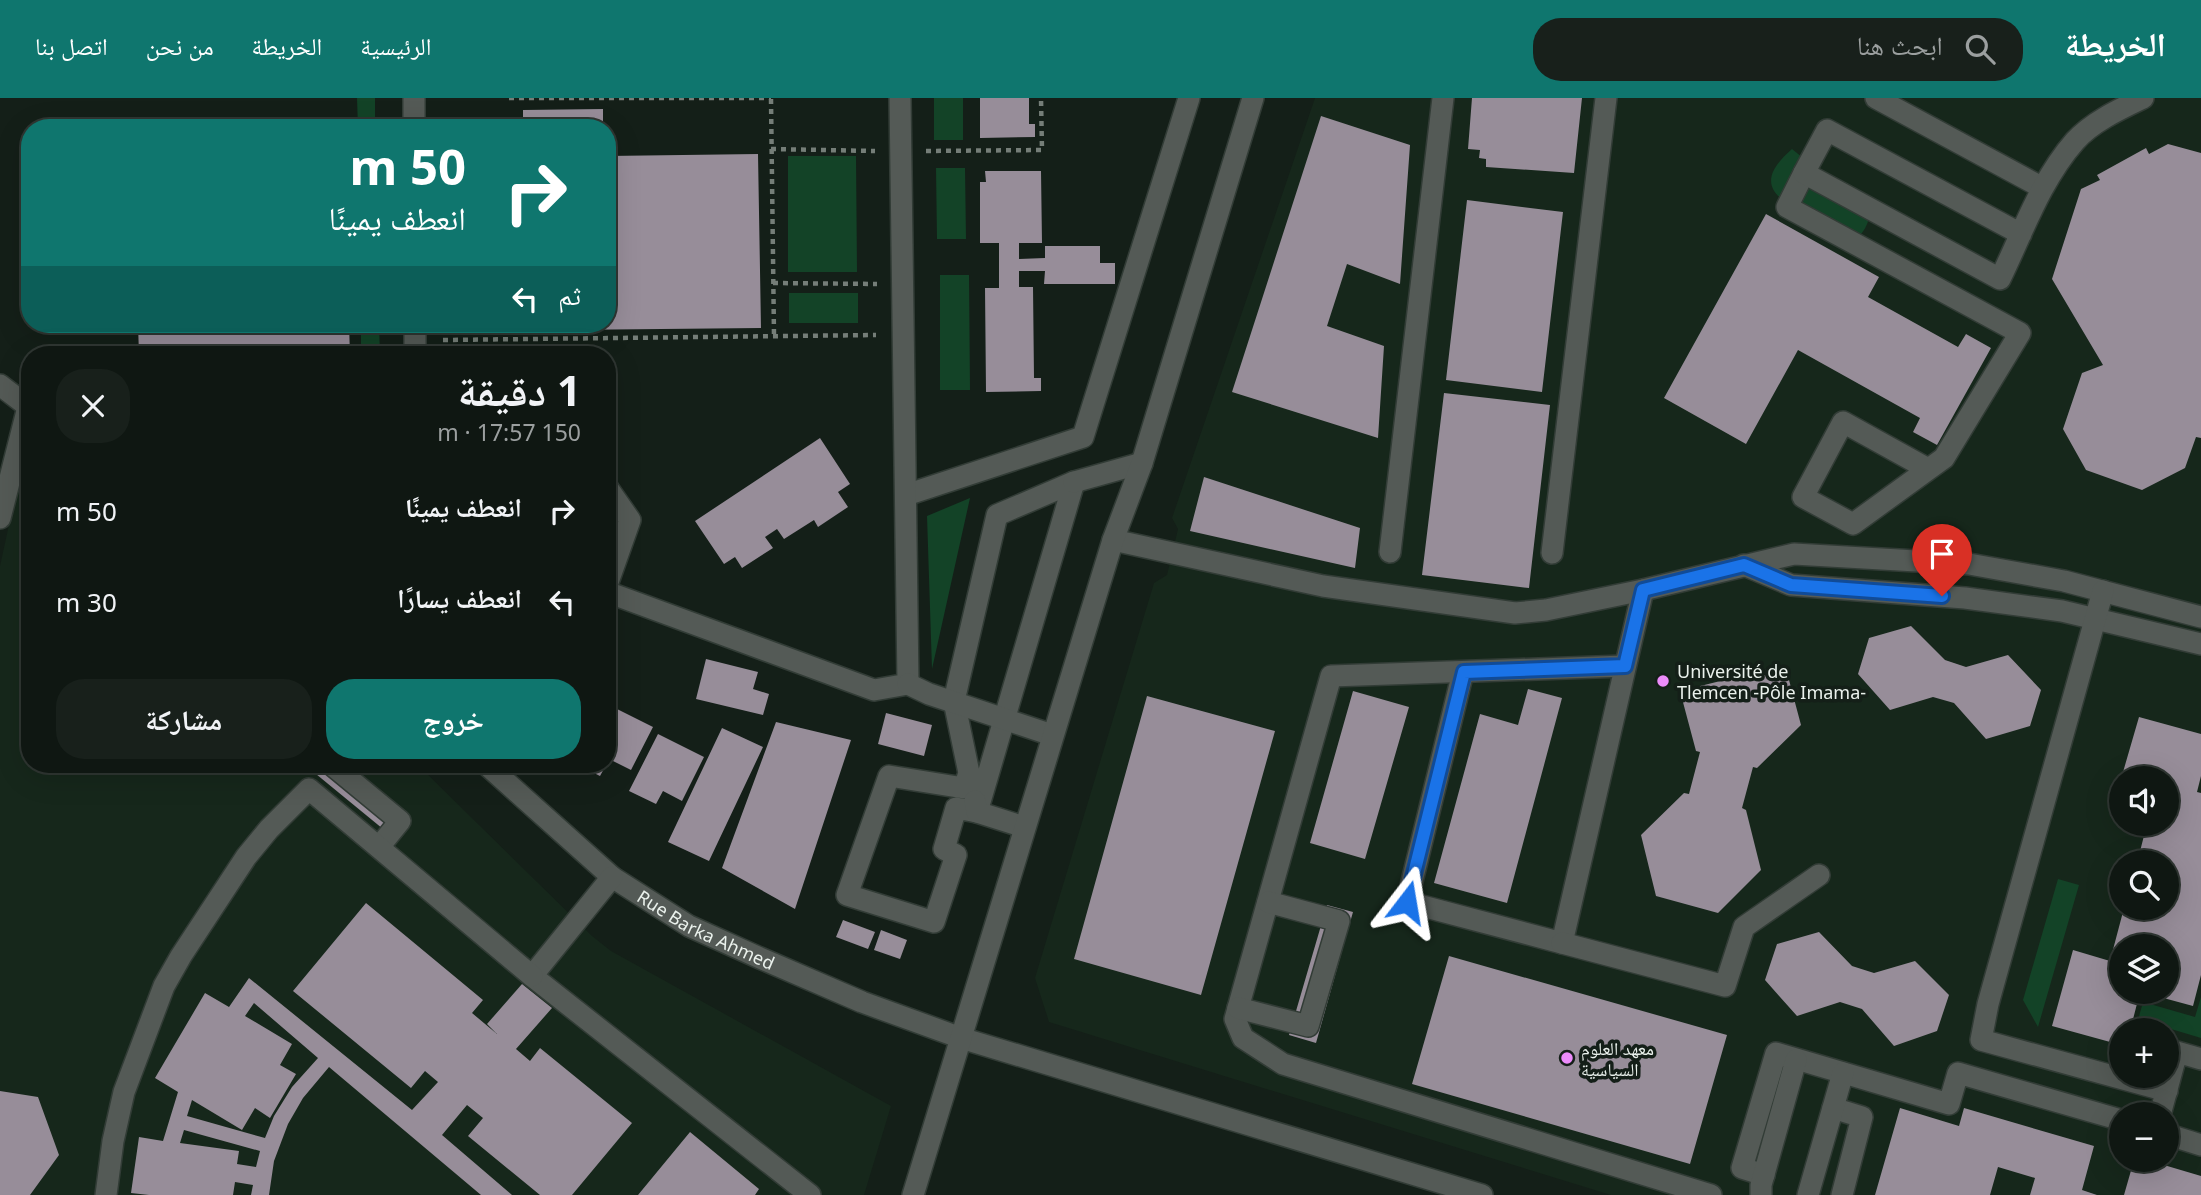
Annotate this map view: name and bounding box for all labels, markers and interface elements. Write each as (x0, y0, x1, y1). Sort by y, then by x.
search box (1533, 18, 2023, 81)
text: الخريطة (2065, 21, 2166, 66)
text: ابحث هنا (1857, 27, 1943, 63)
text: اتصل بنا (35, 29, 108, 62)
text: من نحن (146, 29, 214, 62)
text: الخريطة (252, 29, 322, 62)
text: الرئيسية (360, 29, 431, 62)
icon: search (1961, 30, 1999, 68)
text: 50 m (349, 133, 466, 199)
icon: right (490, 147, 581, 238)
text: انعطف يمينًا (329, 196, 466, 239)
text: ثم (558, 277, 581, 313)
icon: left (506, 280, 544, 318)
text: 1 دقيقة (458, 361, 581, 418)
button: close (56, 369, 130, 443)
text: 150 m · 17:57 (437, 416, 581, 448)
text: انعطف يمينًا (405, 489, 522, 525)
icon: right (543, 492, 581, 530)
text: 50 m (56, 493, 117, 529)
pin (1912, 524, 1972, 596)
icon: arrive (1923, 535, 1961, 573)
text: انعطف يسارًا (397, 580, 522, 616)
icon: left (543, 583, 581, 621)
text: 30 m (56, 584, 117, 620)
place label: Université de Tlemcen -Pôle Imama- (1677, 659, 1866, 704)
marker: Université de Tlemcen -Pôle Imama- (1655, 673, 1671, 689)
button: مشاركة (56, 679, 312, 759)
button: خروج (326, 679, 581, 759)
map controls (2109, 766, 2179, 1172)
button: sound (2109, 766, 2179, 836)
button: search (2109, 850, 2179, 920)
position arrow (1370, 865, 1444, 939)
street label: Rue Barka Ahmed (633, 884, 778, 975)
button: layers (2109, 934, 2179, 1004)
button: + (2109, 1018, 2179, 1088)
place label: معهد العلوم السياسية (1581, 1036, 1654, 1081)
marker: معهد العلوم السياسية (1559, 1050, 1575, 1066)
button: − (2109, 1102, 2179, 1172)

